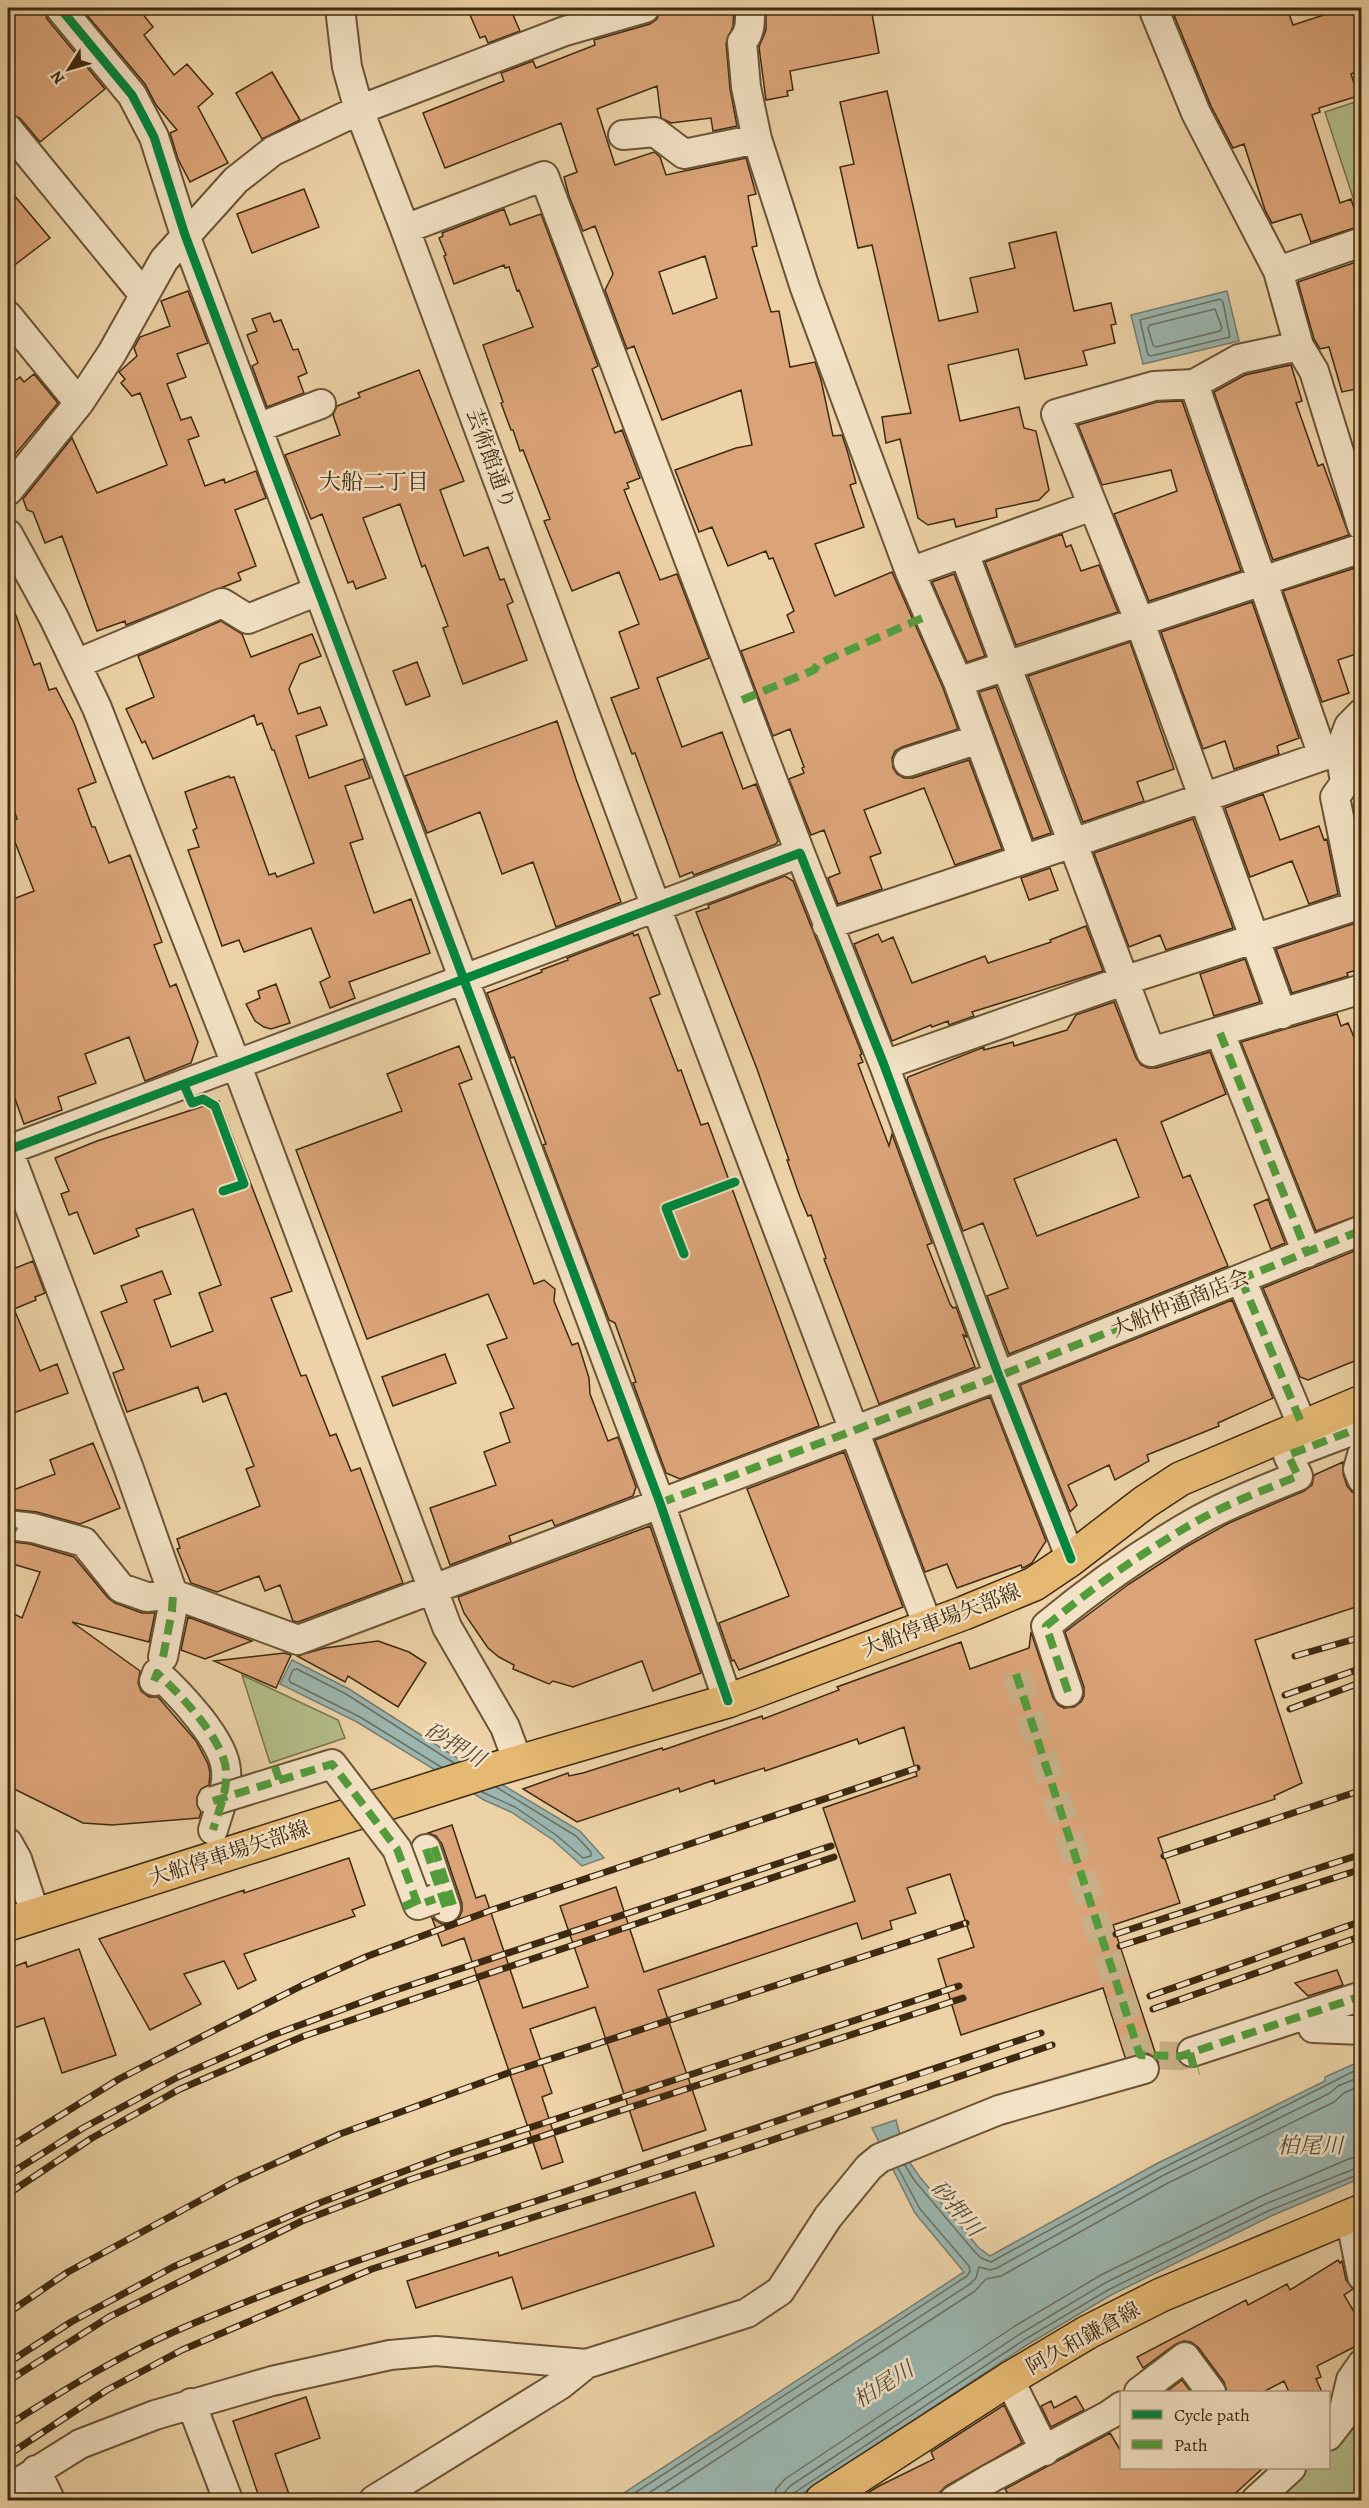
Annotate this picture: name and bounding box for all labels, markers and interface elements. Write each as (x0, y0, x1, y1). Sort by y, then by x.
north arrow (39, 39, 99, 99)
text: N (45, 66, 70, 89)
street label: 芸術館通り (460, 405, 522, 513)
district label: 大船二丁目 (319, 467, 429, 497)
street label: 大船仲通商店会 (1107, 1262, 1253, 1344)
street label: 大船停車場矢部線 (858, 1577, 1024, 1663)
water label: 砂押川 (418, 1715, 492, 1775)
street label: 大船停車場矢部線 (145, 1814, 313, 1892)
water label: 柏尾川 (1277, 2131, 1345, 2161)
water label: 砂押川 (923, 2174, 991, 2245)
street label: 阿久和鎌倉線 (1021, 2295, 1145, 2381)
water label: 柏尾川 (848, 2354, 921, 2415)
legend (1120, 2391, 1330, 2469)
text: Cycle path (1174, 2403, 1250, 2427)
text: Path (1174, 2433, 1208, 2457)

